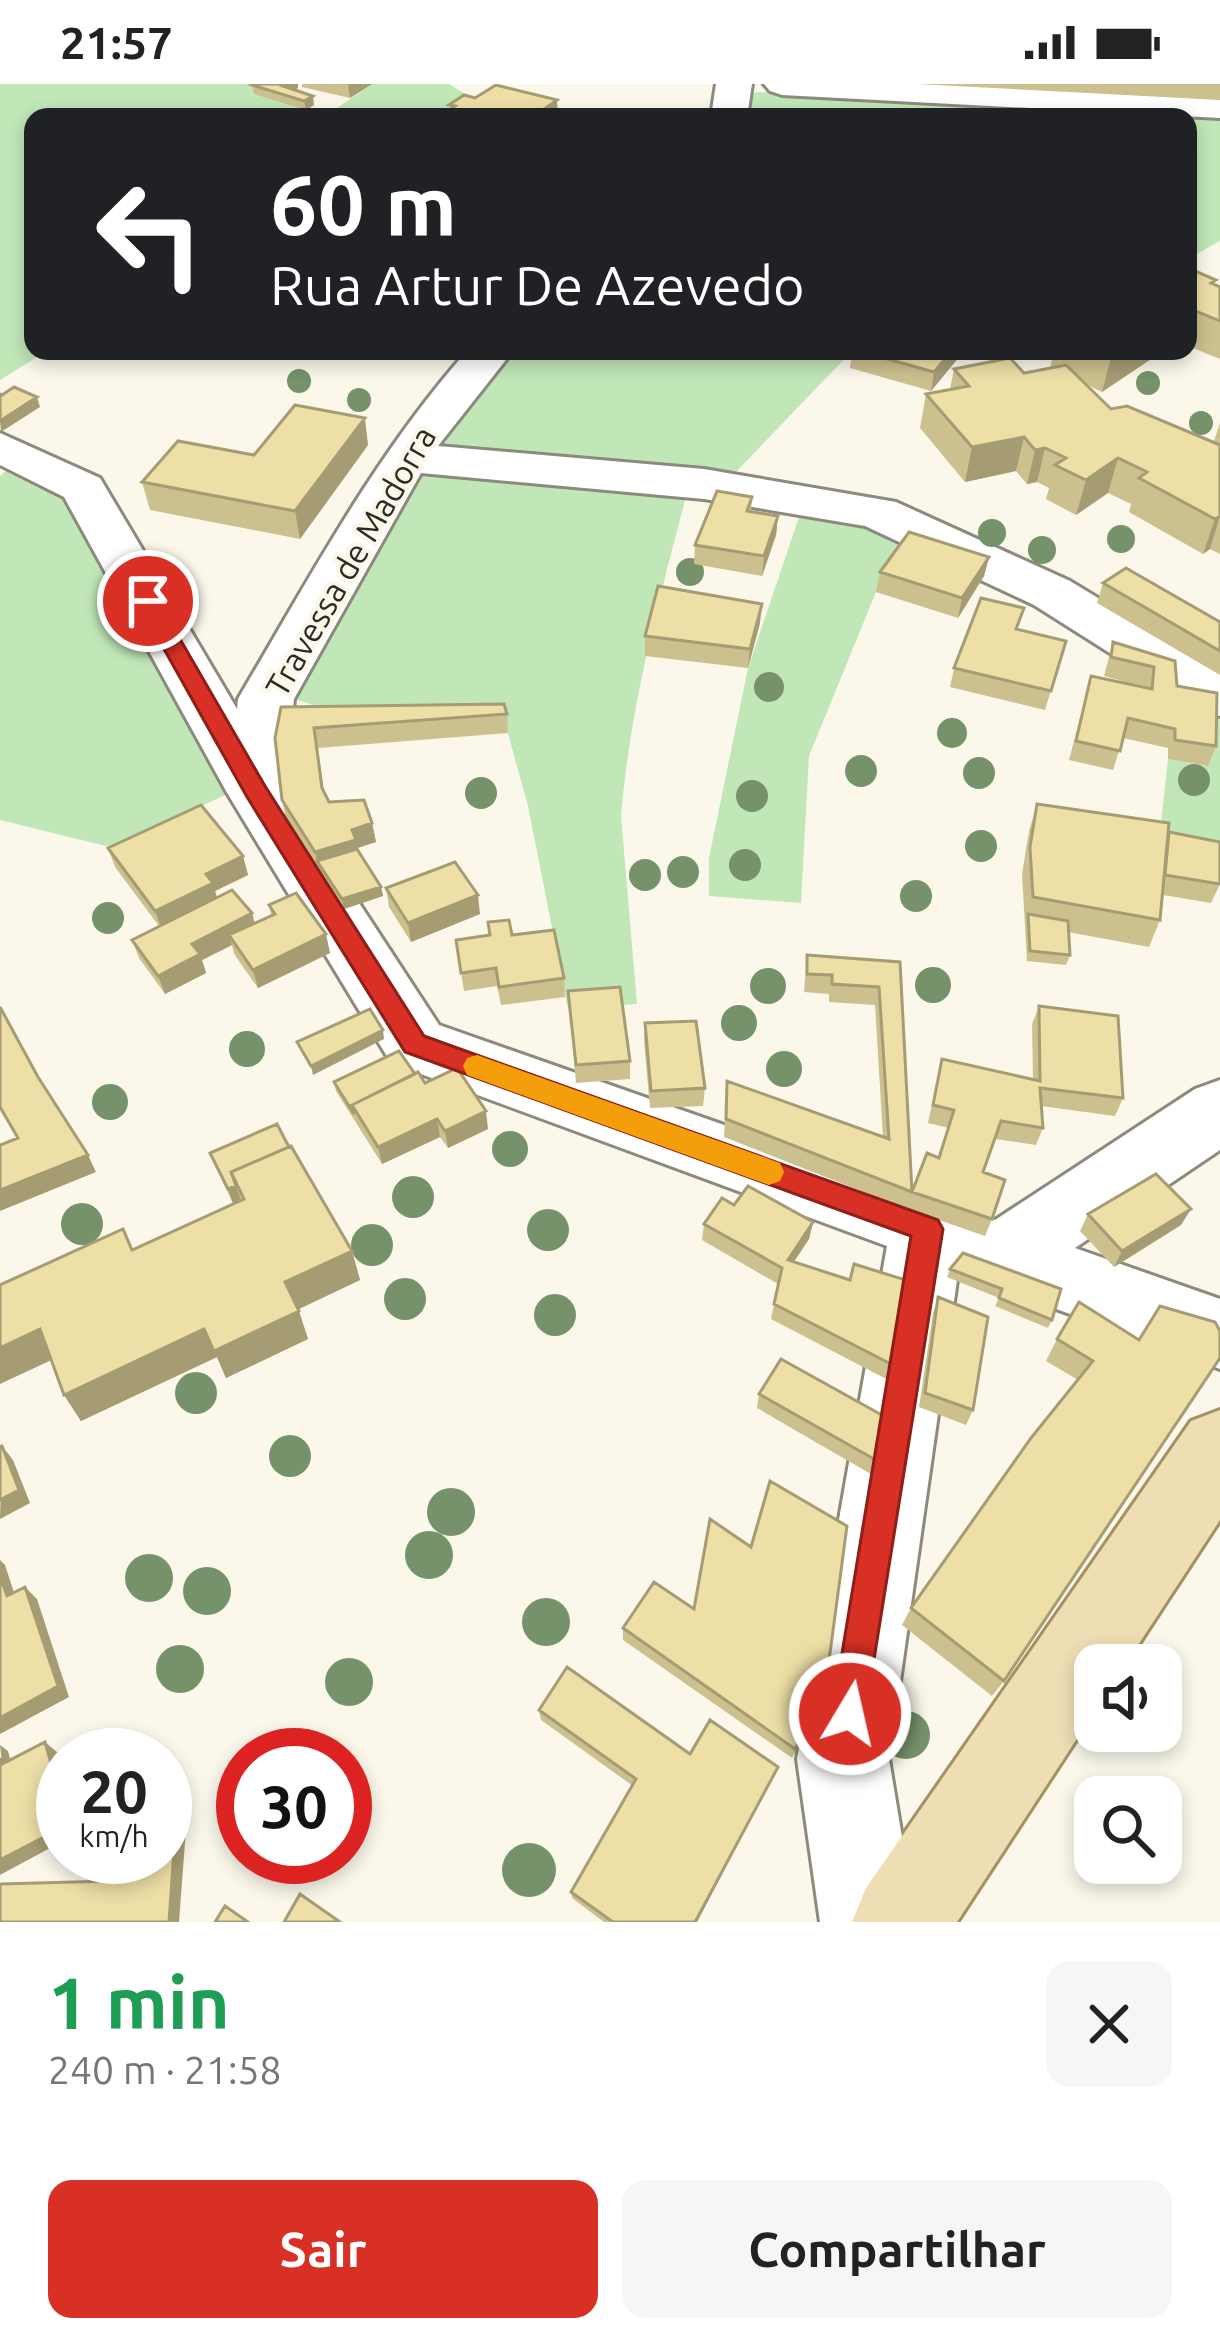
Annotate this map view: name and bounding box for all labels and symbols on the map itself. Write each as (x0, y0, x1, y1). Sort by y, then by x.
street label: Travessa de Madorra (258, 420, 442, 702)
pin (97, 550, 199, 652)
position arrow (787, 1651, 913, 1777)
speed limit sign: 30 (216, 1728, 372, 1884)

